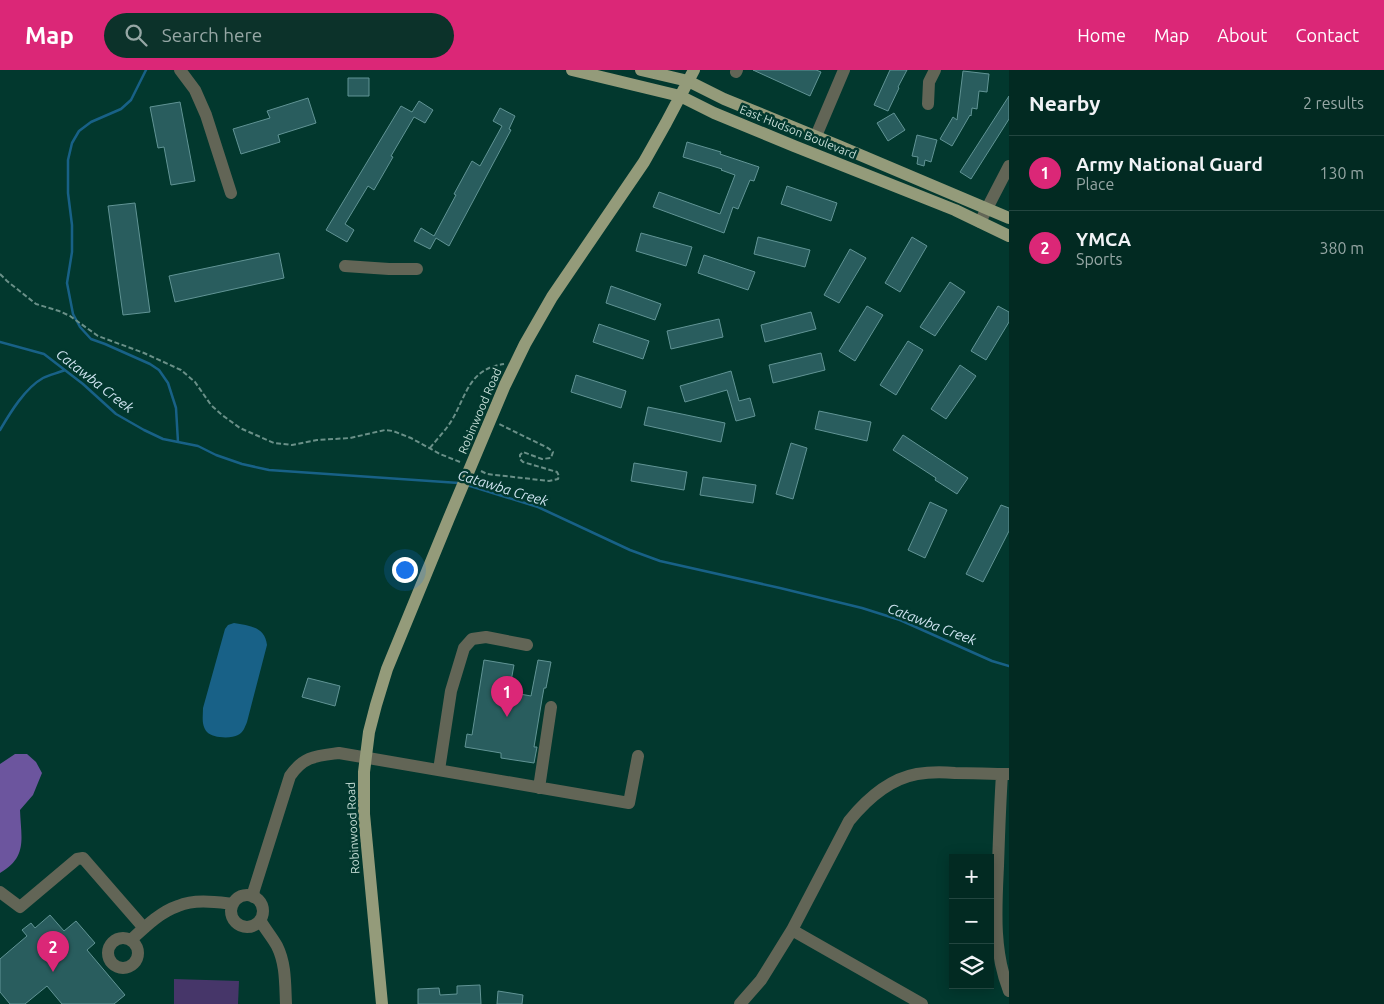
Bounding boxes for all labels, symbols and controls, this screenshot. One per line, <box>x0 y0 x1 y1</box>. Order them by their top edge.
search box <box>104 13 454 58</box>
icon: search <box>122 21 150 49</box>
text: Map <box>25 22 74 49</box>
text: Search here <box>162 24 262 46</box>
text: Home <box>1077 25 1126 45</box>
text: Map <box>1154 25 1189 45</box>
text: About <box>1217 25 1267 45</box>
text: Contact <box>1295 25 1359 45</box>
text: Nearby <box>1029 91 1100 115</box>
text: 2 results <box>1303 94 1364 112</box>
street label: East Hudson Boulevard <box>738 102 858 161</box>
text: Army National Guard <box>1076 153 1263 175</box>
text: 1 <box>1040 164 1050 182</box>
text: 130 m <box>1319 164 1364 182</box>
text: Place <box>1076 175 1114 193</box>
text: YMCA <box>1076 228 1131 250</box>
text: 2 <box>1040 239 1050 257</box>
text: 380 m <box>1319 239 1364 257</box>
text: Sports <box>1076 250 1122 268</box>
water label: Catawba Creek <box>53 346 137 417</box>
street label: Robinwood Road <box>456 366 504 456</box>
water label: Catawba Creek <box>456 467 551 510</box>
your location <box>392 557 418 583</box>
water label: Catawba Creek <box>885 600 979 649</box>
pin: 1 <box>491 676 523 717</box>
street label: Robinwood Road <box>344 782 361 874</box>
map controls <box>949 854 994 989</box>
button: + <box>949 854 994 899</box>
button: − <box>949 899 994 944</box>
pin: 2 <box>37 931 69 972</box>
button: layers <box>949 944 994 989</box>

